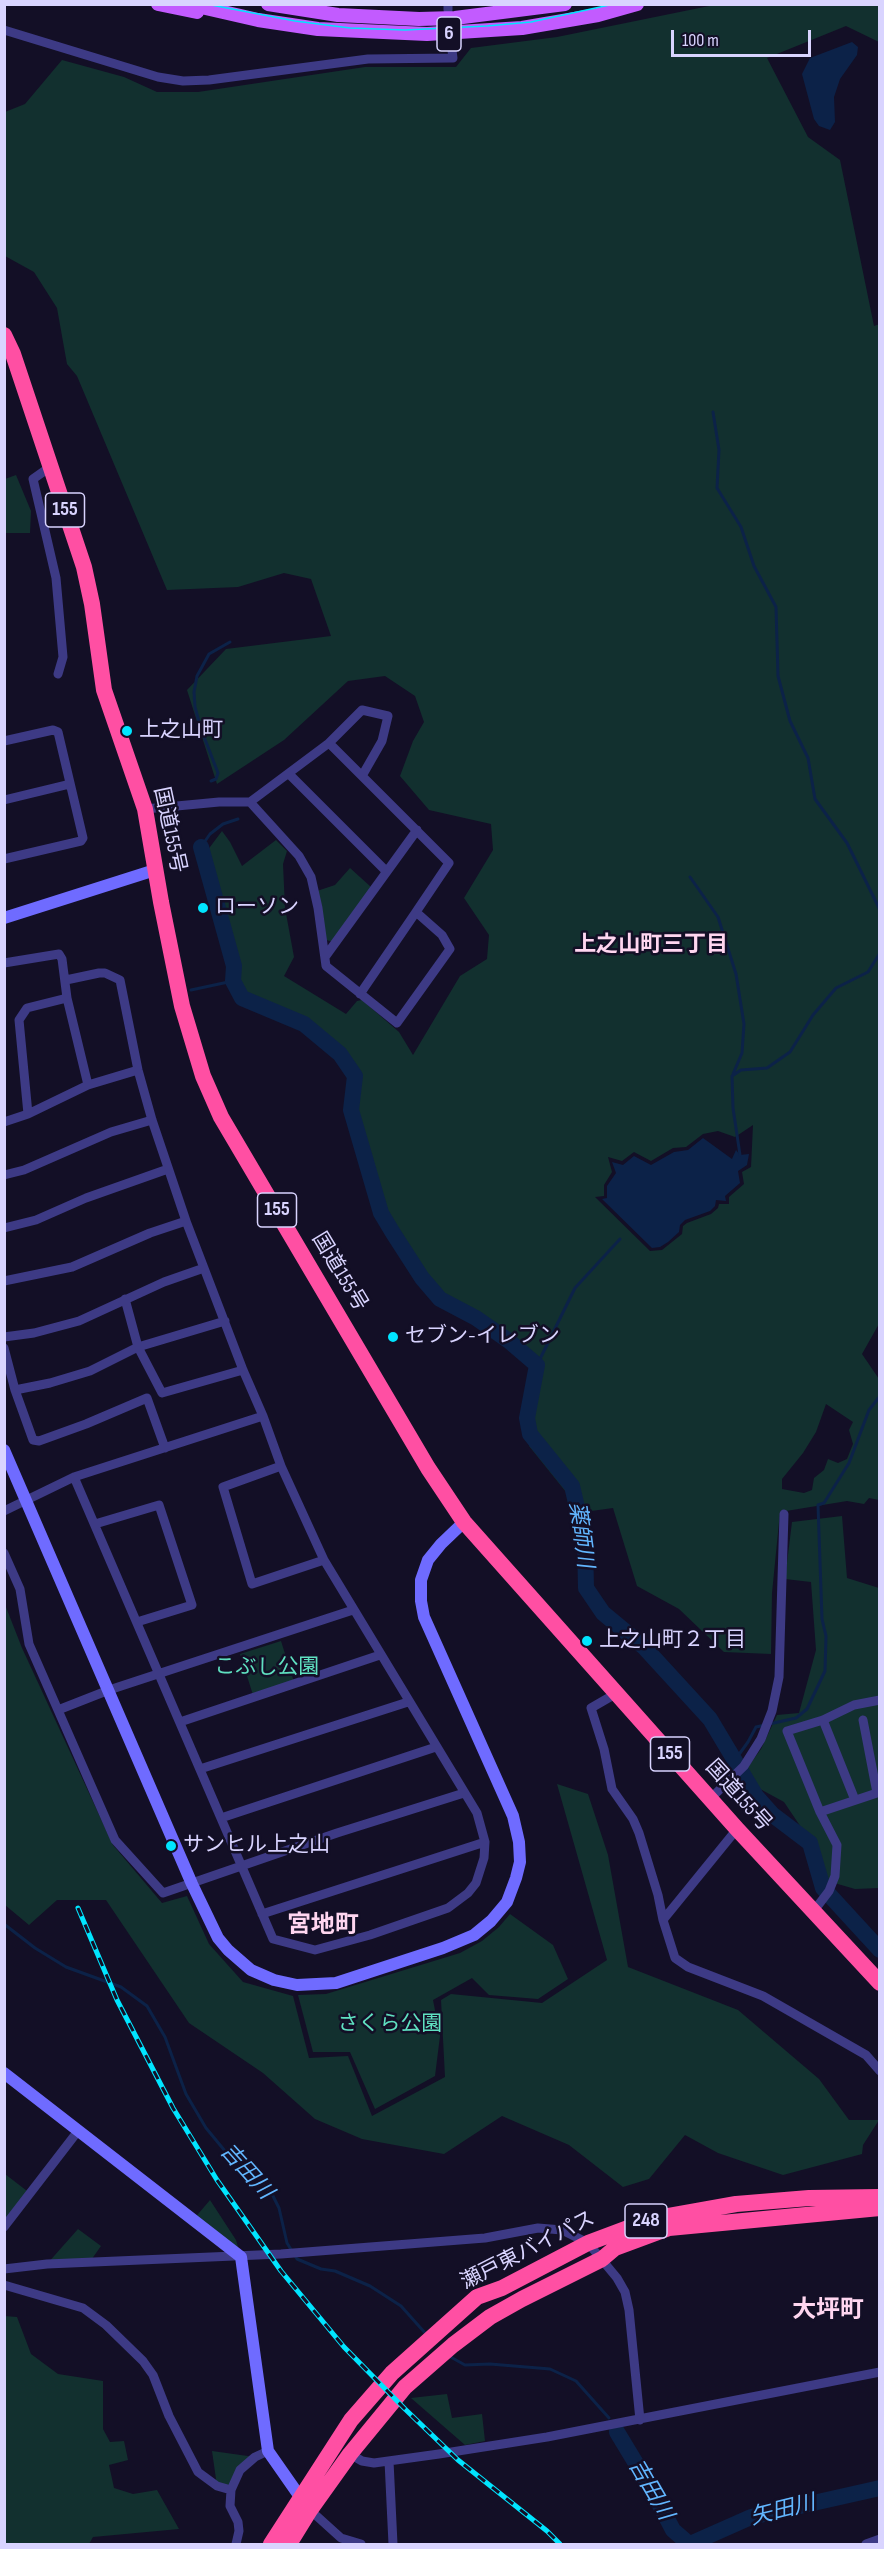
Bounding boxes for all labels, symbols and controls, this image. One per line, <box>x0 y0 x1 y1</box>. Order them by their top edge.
road number: 6 <box>437 17 461 51</box>
scale bar <box>674 18 814 56</box>
text: 100 m <box>682 30 719 51</box>
road number: 155 <box>46 493 84 527</box>
place label: 上之山町 <box>139 718 223 744</box>
marker: 上之山町 <box>120 724 134 738</box>
street label: 国道155号 <box>148 785 190 875</box>
place label: ローソン <box>215 895 299 921</box>
marker: ローソン <box>196 901 210 915</box>
district label: 上之山町三丁目 <box>574 932 728 958</box>
road number: 155 <box>258 1193 296 1227</box>
street label: 国道155号 <box>306 1228 372 1316</box>
place label: セブン-イレブン <box>405 1324 560 1350</box>
marker: セブン-イレブン <box>386 1330 400 1344</box>
water label: 薬師川 <box>562 1500 598 1570</box>
place label: 上之山町２丁目 <box>599 1628 746 1654</box>
marker: 上之山町２丁目 <box>580 1634 594 1648</box>
park label: こぶし公園 <box>215 1655 319 1681</box>
road number: 155 <box>650 1737 690 1771</box>
street label: 国道155号 <box>699 1755 777 1837</box>
place label: サンヒル上之山 <box>183 1833 330 1859</box>
marker: サンヒル上之山 <box>164 1839 178 1853</box>
district label: 宮地町 <box>287 1912 359 1940</box>
park label: さくら公園 <box>338 2012 442 2038</box>
water label: 吉田川 <box>214 2139 278 2205</box>
road number: 248 <box>625 2204 667 2238</box>
street label: 瀬戸東バイパス <box>457 2206 599 2296</box>
district label: 大坪町 <box>792 2297 864 2325</box>
water label: 吉田川 <box>622 2455 678 2525</box>
water label: 矢田川 <box>748 2490 818 2532</box>

